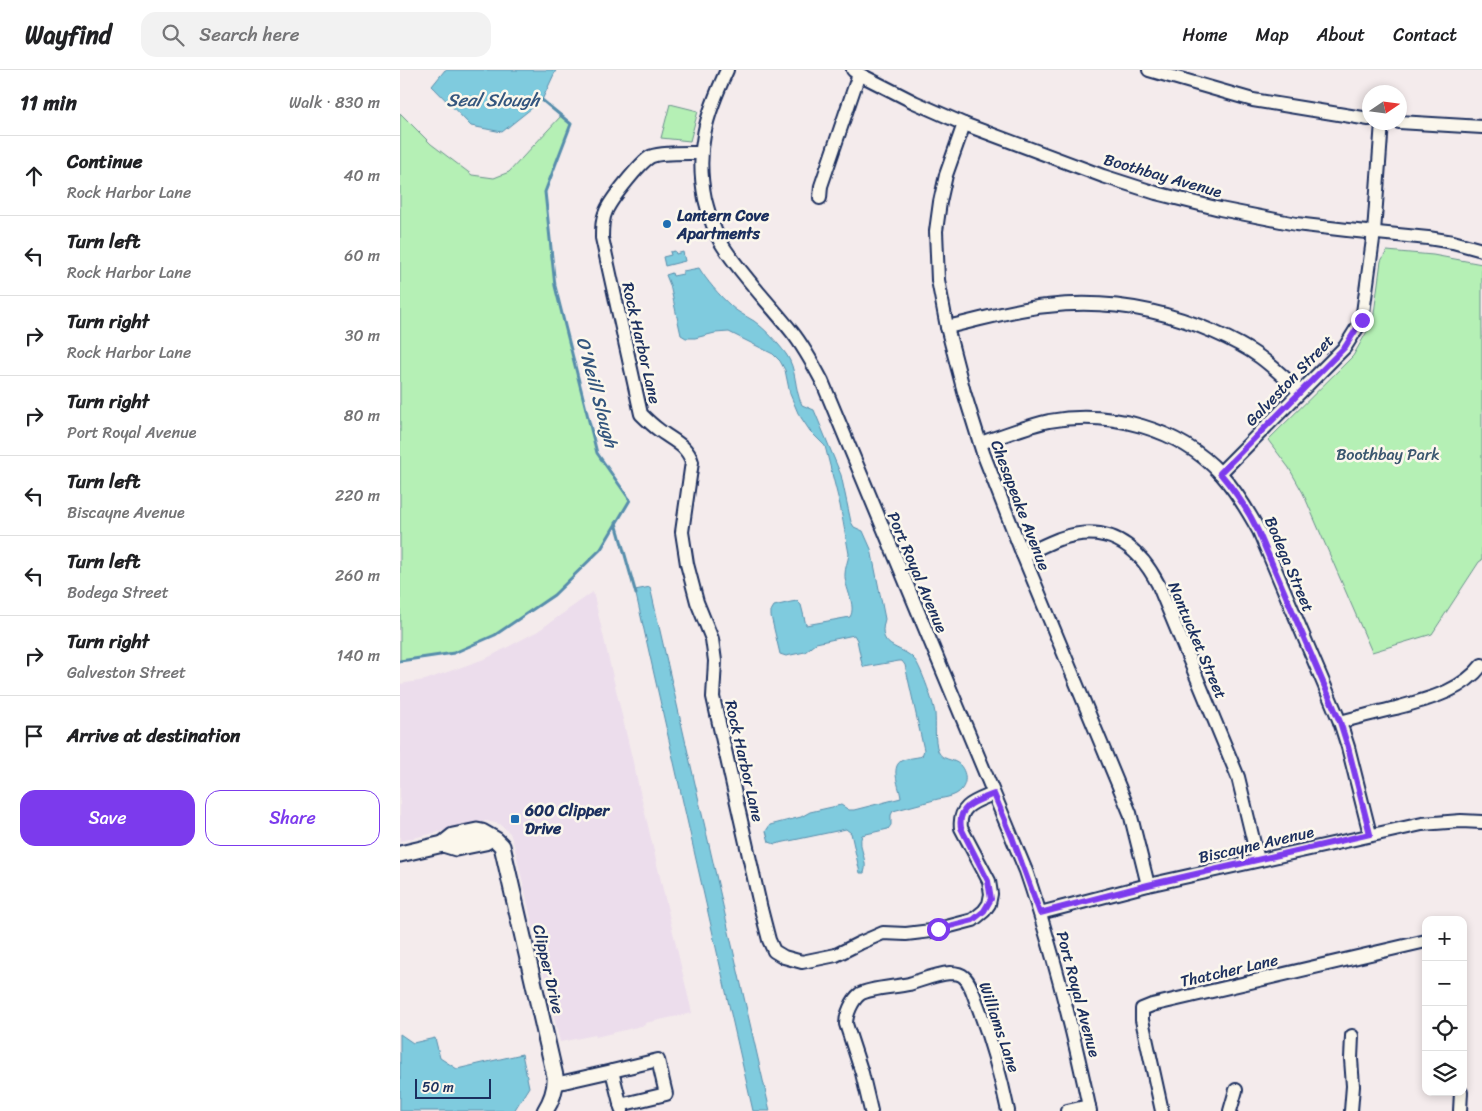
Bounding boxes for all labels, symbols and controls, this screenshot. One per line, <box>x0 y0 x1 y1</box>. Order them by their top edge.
search box <box>141 12 491 57</box>
text: Wayfind <box>25 14 111 56</box>
text: Search here <box>199 18 299 51</box>
text: Home <box>1183 19 1228 51</box>
text: Map <box>1256 19 1289 51</box>
text: About <box>1317 19 1365 51</box>
text: Contact <box>1393 19 1457 51</box>
icon: search <box>159 21 187 49</box>
text: 11 min <box>20 84 77 122</box>
water label: Seal Slough <box>447 84 541 116</box>
north arrow <box>1362 85 1407 130</box>
text: Walk · 830 m <box>289 88 380 117</box>
text: Continue <box>67 145 143 178</box>
street label: Boothbay Avenue <box>1100 145 1226 206</box>
text: 40 m <box>343 161 380 190</box>
icon: ahead <box>20 162 48 190</box>
text: Rock Harbor Lane <box>67 178 191 207</box>
place label: Lantern Cove Apartments <box>676 201 770 248</box>
marker: Lantern Cove Apartments <box>661 218 673 230</box>
text: Turn left <box>67 225 140 258</box>
text: 60 m <box>344 241 380 270</box>
icon: left <box>20 242 48 270</box>
text: Rock Harbor Lane <box>67 258 191 287</box>
street label: Rock Harbor Lane <box>613 279 670 407</box>
text: Turn right <box>67 305 149 338</box>
route end <box>1351 309 1374 332</box>
text: 30 m <box>345 321 380 350</box>
icon: right <box>20 322 48 350</box>
street label: Galveston Street <box>1238 327 1341 433</box>
water label: O'Neill Slough <box>567 333 628 453</box>
text: Rock Harbor Lane <box>67 338 191 367</box>
text: Turn right <box>67 385 149 418</box>
text: 80 m <box>344 401 380 430</box>
icon: right <box>20 402 48 430</box>
text: Port Royal Avenue <box>67 418 196 447</box>
street label: Chesapeake Avenue <box>982 435 1059 575</box>
park label: Boothbay Park <box>1336 440 1440 469</box>
text: Turn left <box>67 465 140 498</box>
text: 220 m <box>335 481 380 510</box>
icon: left <box>20 482 48 510</box>
text: Biscayne Avenue <box>67 498 185 527</box>
street label: Port Royal Avenue <box>879 507 956 638</box>
street label: Bodega Street <box>1256 512 1323 617</box>
text: Turn left <box>67 545 140 578</box>
text: 260 m <box>335 561 380 590</box>
icon: left <box>20 562 48 590</box>
street label: Nantucket Street <box>1160 577 1235 703</box>
text: Bodega Street <box>67 578 169 607</box>
text: Turn right <box>67 625 149 658</box>
text: 140 m <box>337 641 380 670</box>
icon: right <box>20 642 48 670</box>
text: Galveston Street <box>67 658 186 687</box>
street label: Rock Harbor Lane <box>716 697 773 825</box>
text: Arrive at destination <box>67 719 240 752</box>
icon: arrive <box>20 722 48 750</box>
button: Save <box>20 790 195 846</box>
button: Share <box>205 790 380 846</box>
place label: 600 Clipper Drive <box>524 796 611 843</box>
marker: 600 Clipper Drive <box>509 813 521 825</box>
street label: Biscayne Avenue <box>1195 817 1317 872</box>
map controls <box>1422 916 1467 1096</box>
button: + <box>1422 916 1467 961</box>
route start <box>927 918 950 941</box>
street label: Clipper Drive <box>524 922 573 1017</box>
street label: Port Royal Avenue <box>1048 928 1109 1061</box>
street label: Thatcher Lane <box>1177 945 1281 996</box>
button: − <box>1422 961 1467 1006</box>
street label: Williams Lane <box>970 978 1029 1077</box>
button: locate <box>1422 1006 1467 1051</box>
button: layers <box>1422 1051 1467 1096</box>
text: 50 m <box>422 1075 454 1100</box>
scale bar <box>415 1076 491 1099</box>

